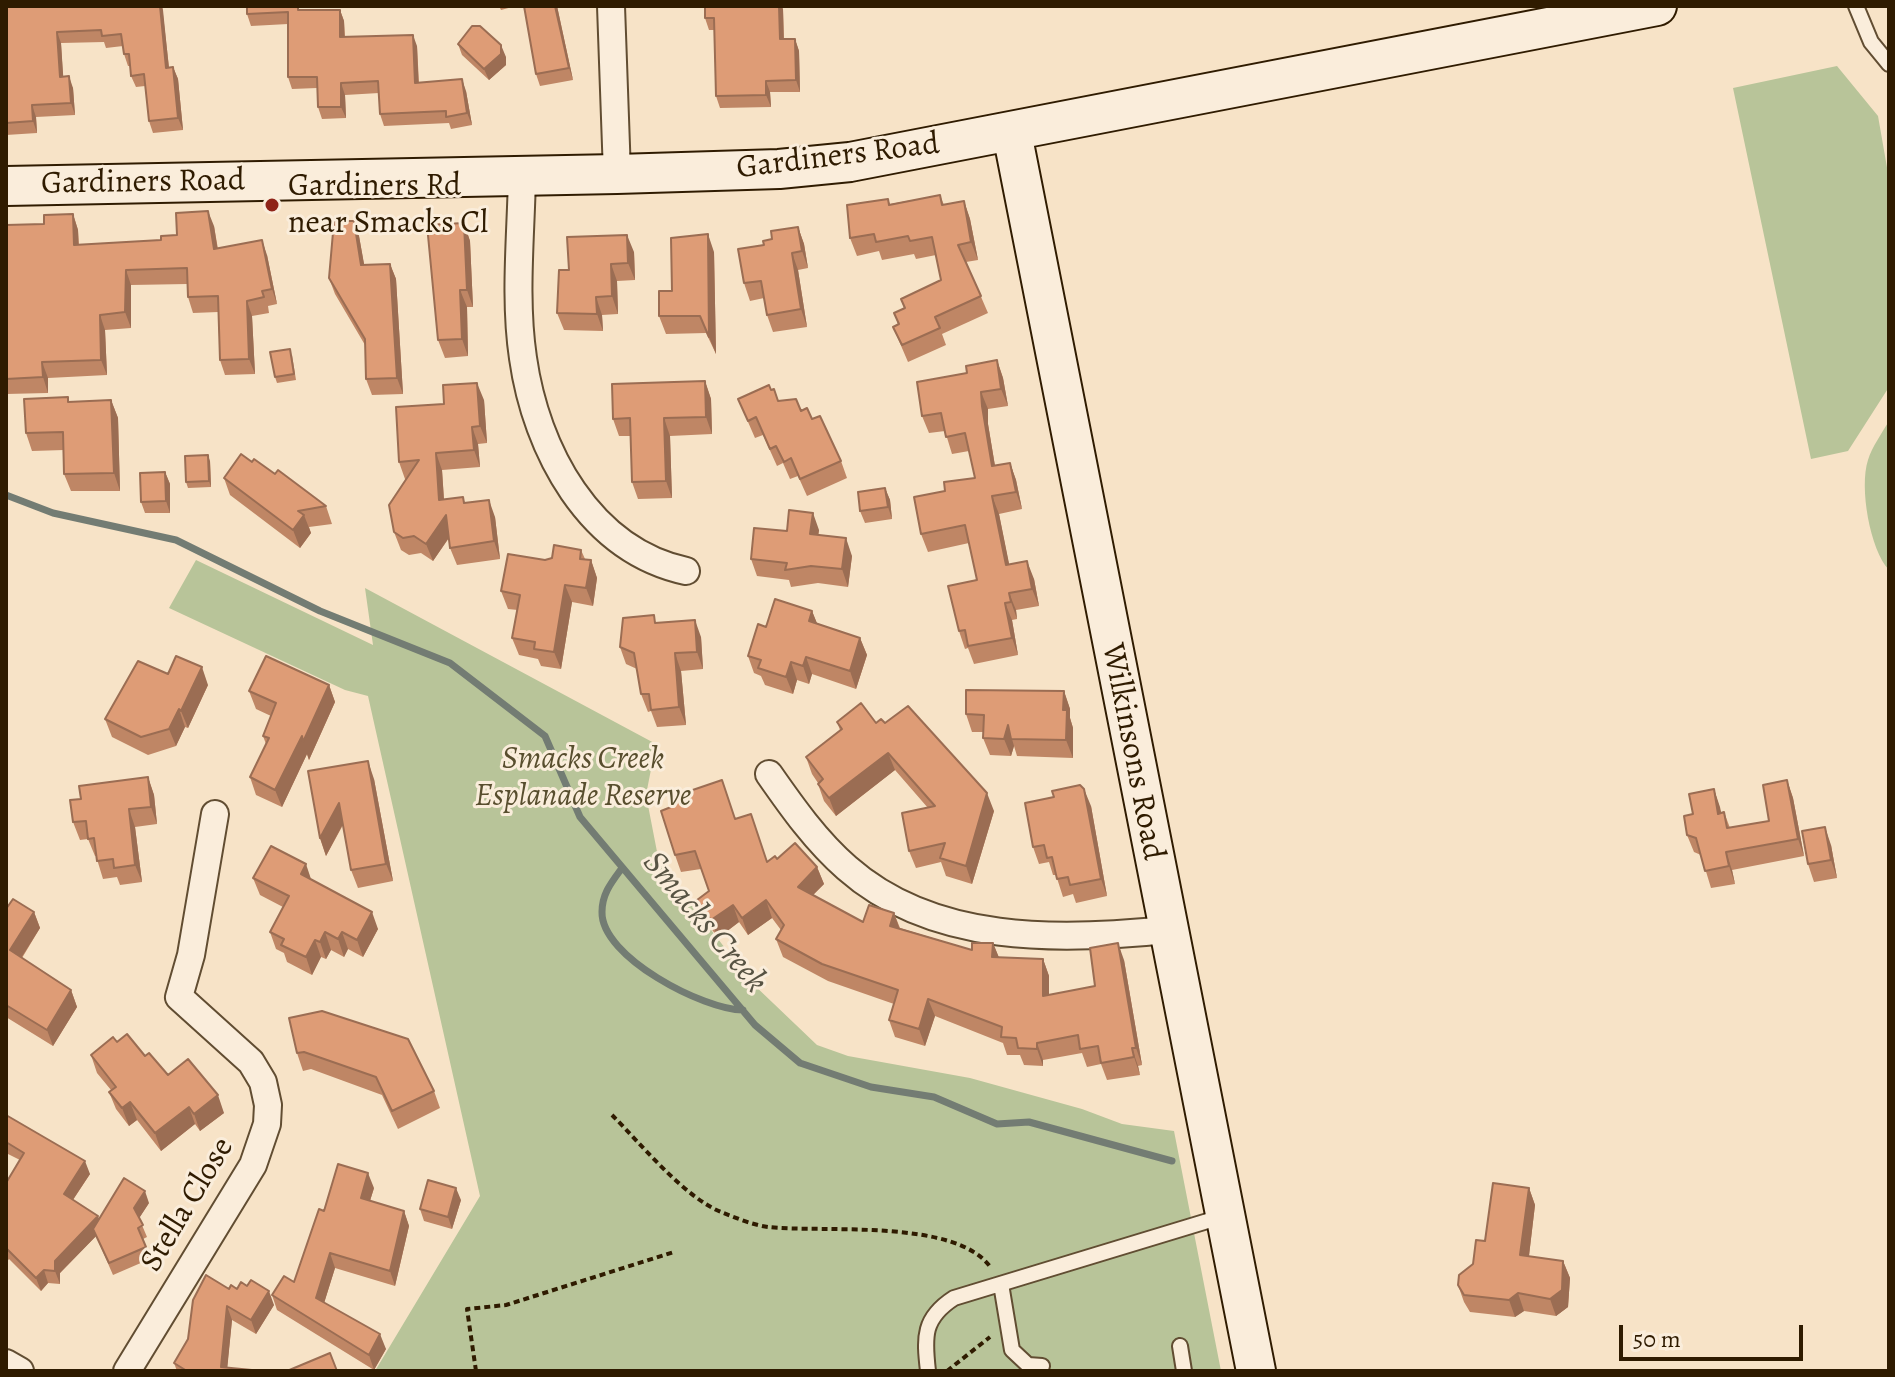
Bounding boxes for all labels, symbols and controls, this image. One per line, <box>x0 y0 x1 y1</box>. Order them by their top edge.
street label: Gardiners Road <box>734 126 942 188</box>
street label: Gardiners Road <box>41 162 245 204</box>
place label: Gardiners Rd near Smacks Cl <box>288 168 488 243</box>
marker: Gardiners Rd near Smacks Cl <box>263 196 281 214</box>
street label: Wilkinsons Road <box>1092 640 1172 864</box>
park label: Smacks Creek Esplanade Reserve <box>475 741 691 816</box>
water label: Smacks Creek <box>633 844 775 1002</box>
street label: Stella Close <box>133 1131 243 1279</box>
scale bar <box>1623 1309 1807 1359</box>
text: 50 m <box>1633 1323 1681 1355</box>

